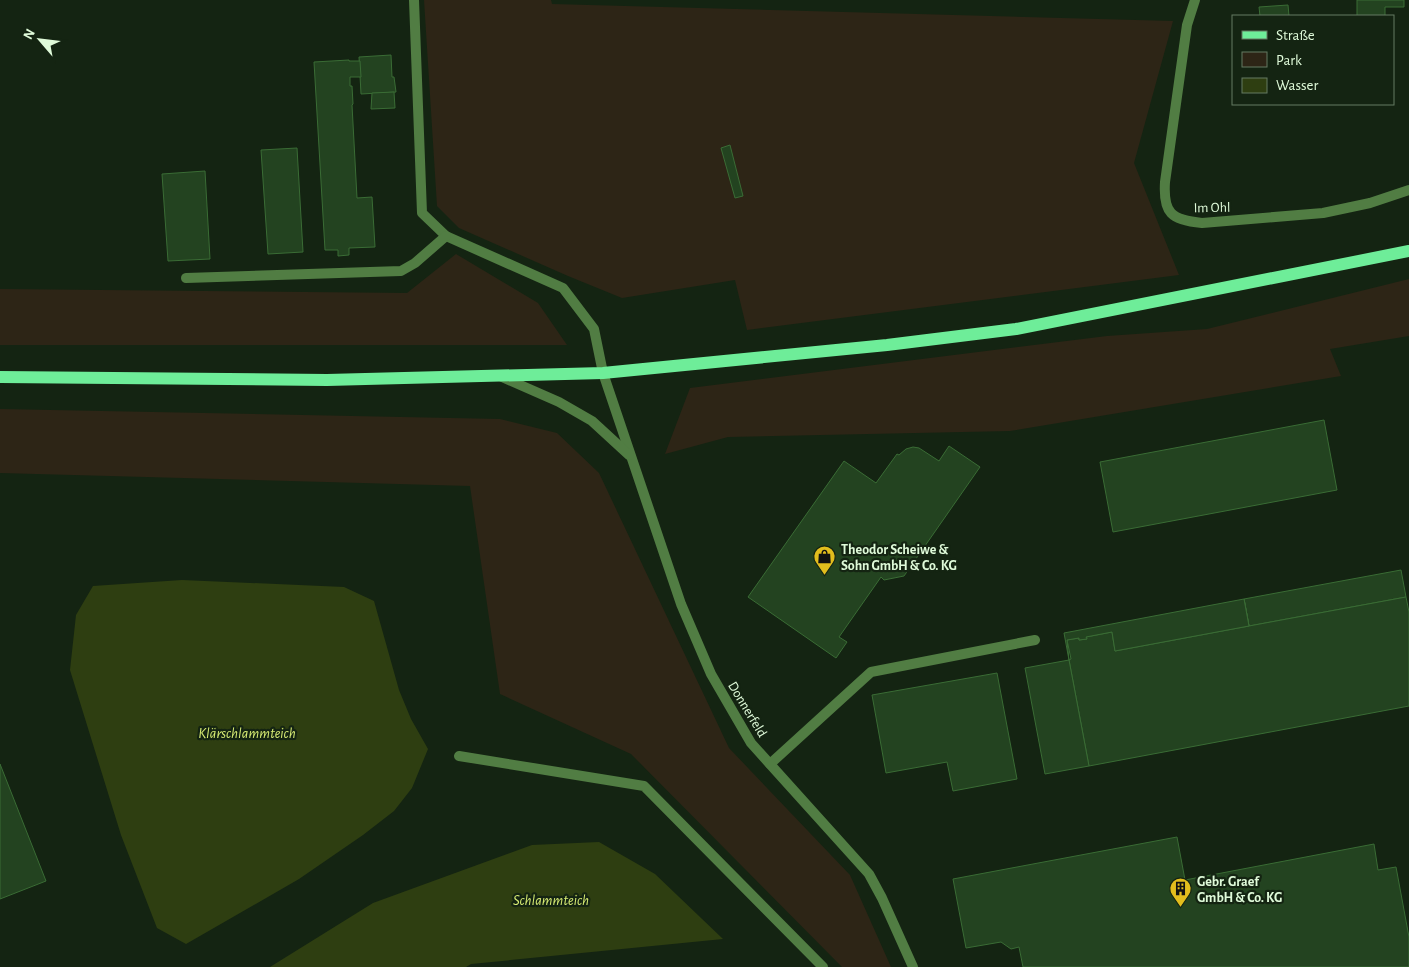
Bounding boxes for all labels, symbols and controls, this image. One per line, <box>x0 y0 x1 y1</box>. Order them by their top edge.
north arrow <box>15 15 65 65</box>
legend <box>1232 15 1394 105</box>
text: N <box>21 27 38 42</box>
text: Straße <box>1276 28 1315 43</box>
text: Park <box>1276 53 1302 68</box>
text: Wasser <box>1276 78 1319 93</box>
street label: Im Ohl <box>1194 201 1231 215</box>
place label: Theodor Scheiwe & Sohn GmbH & Co. KG <box>841 543 957 573</box>
shop icon: Theodor Scheiwe & Sohn GmbH & Co. KG <box>813 545 837 576</box>
street label: Donnerfeld <box>725 679 769 740</box>
water label: Klärschlammteich <box>198 726 296 741</box>
place label: Gebr. Graef GmbH & Co. KG <box>1197 875 1282 905</box>
building icon: Gebr. Graef GmbH & Co. KG <box>1169 877 1193 908</box>
water label: Schlammteich <box>513 893 589 908</box>

